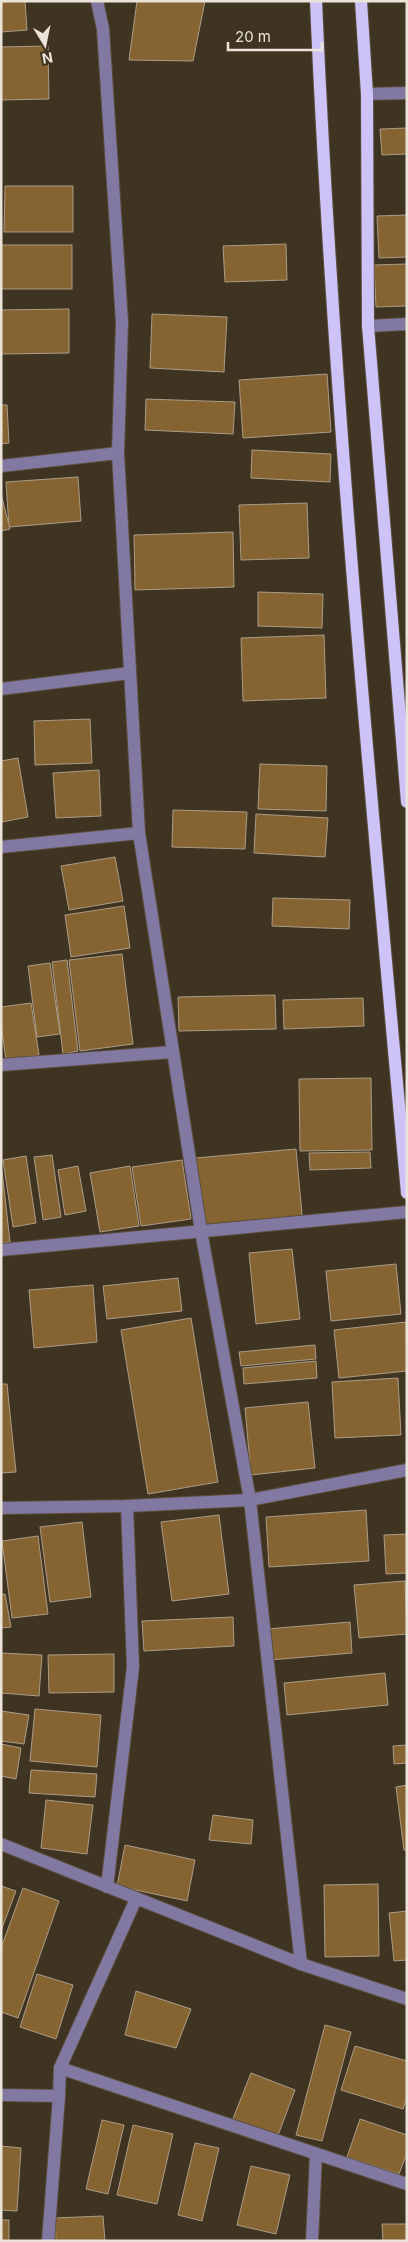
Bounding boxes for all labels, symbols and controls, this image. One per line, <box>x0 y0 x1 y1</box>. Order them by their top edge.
north arrow <box>20 20 70 70</box>
scale bar <box>228 20 322 52</box>
text: 20 m <box>235 27 271 46</box>
text: N <box>41 49 54 68</box>

